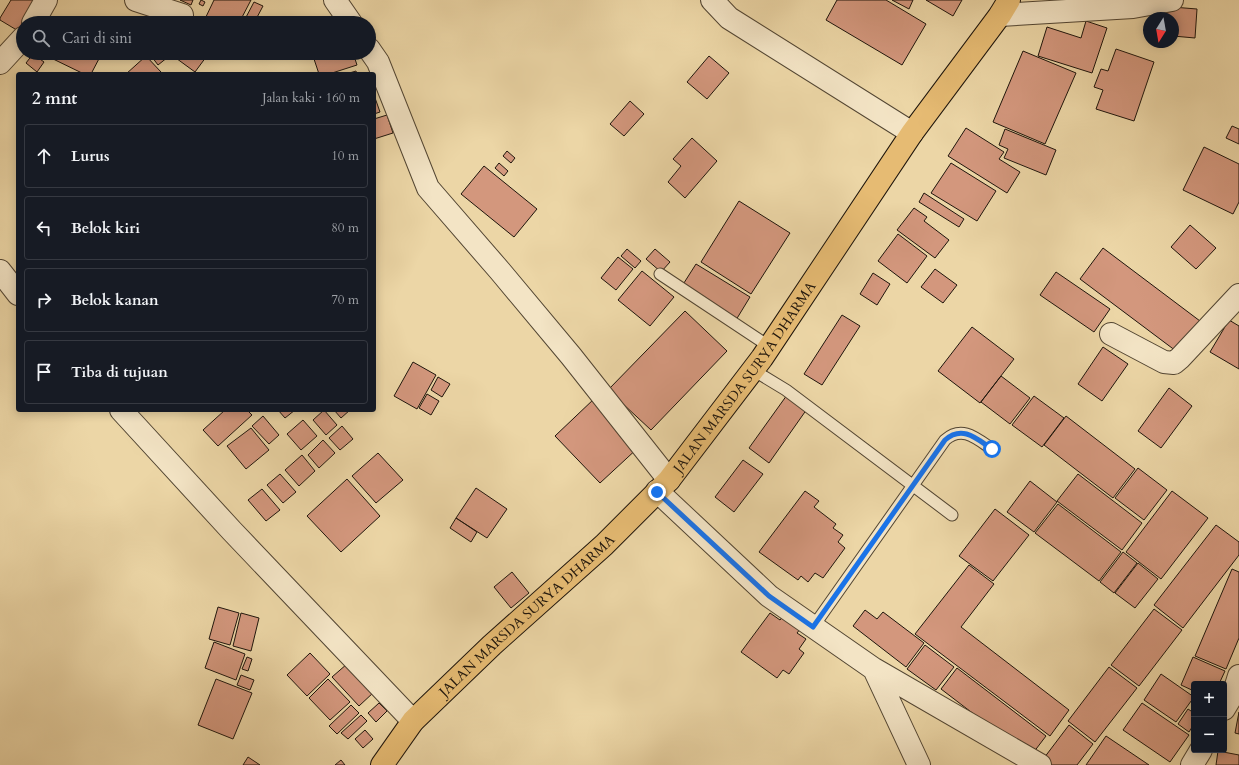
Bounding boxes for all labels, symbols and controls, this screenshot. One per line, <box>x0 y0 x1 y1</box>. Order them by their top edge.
north arrow <box>1143 12 1179 48</box>
search box <box>16 16 376 60</box>
icon: search <box>30 27 52 49</box>
text: Cari di sini <box>62 28 132 48</box>
text: 2 mnt <box>32 87 77 110</box>
text: Jalan kaki · 160 m <box>262 89 360 107</box>
icon: ahead <box>33 145 55 167</box>
text: Lurus <box>71 146 110 166</box>
text: 10 m <box>331 147 359 165</box>
icon: left <box>33 217 55 239</box>
text: Belok kiri <box>71 218 140 238</box>
text: 80 m <box>331 219 359 237</box>
street label: JALAN MARSDA SURYA DHARMA <box>667 278 820 478</box>
icon: right <box>33 289 55 311</box>
text: Belok kanan <box>71 290 159 310</box>
text: 70 m <box>331 291 359 309</box>
icon: arrive <box>33 361 55 383</box>
text: Tiba di tujuan <box>71 362 168 382</box>
route start <box>983 440 1001 458</box>
route end <box>648 483 666 501</box>
street label: JALAN MARSDA SURYA DHARMA <box>433 530 619 702</box>
map controls <box>1191 681 1227 753</box>
button: + <box>1191 681 1227 717</box>
button: − <box>1191 717 1227 753</box>

